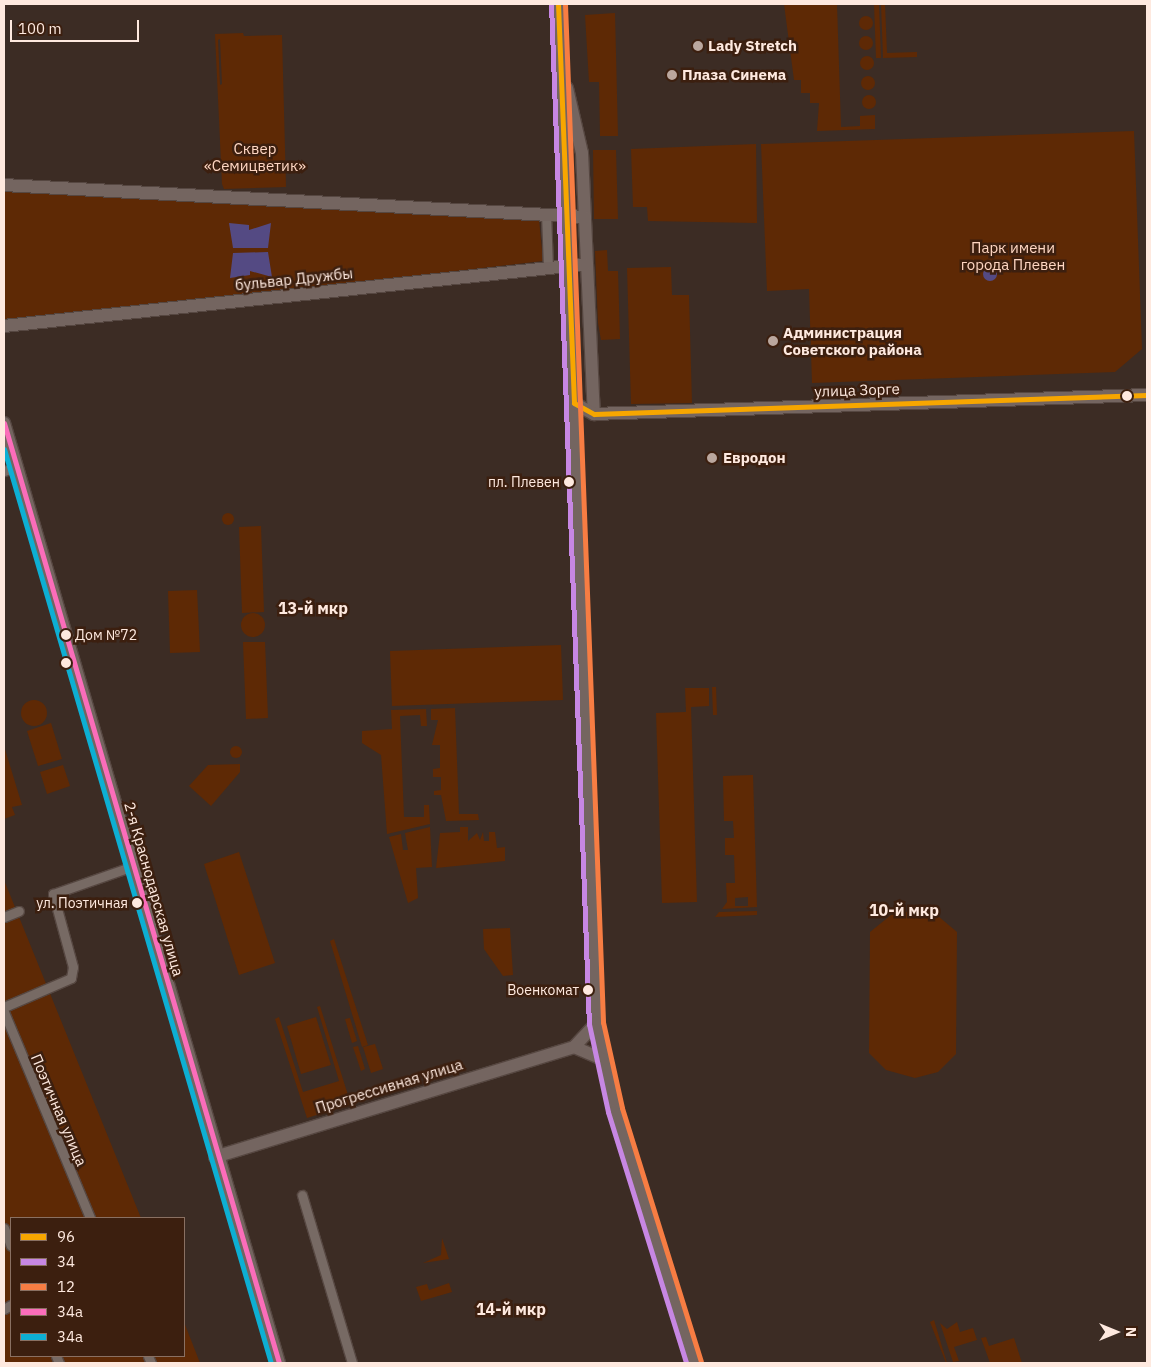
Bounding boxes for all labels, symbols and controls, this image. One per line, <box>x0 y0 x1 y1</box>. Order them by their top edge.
scale bar <box>12 10 141 42</box>
text: 100 m <box>18 19 62 38</box>
place label: Lady Stretch <box>708 37 797 55</box>
marker: Lady Stretch <box>692 40 704 52</box>
place label: Плаза Синема <box>682 66 786 84</box>
marker: Плаза Синема <box>666 69 678 81</box>
park label: Сквер «Семицветик» <box>204 139 306 174</box>
park label: Парк имени города Плевен <box>961 238 1065 273</box>
street label: бульвар Дружбы <box>234 264 354 294</box>
place label: Администрация Советского района <box>783 323 922 358</box>
marker: Администрация Советского района <box>767 335 779 347</box>
street label: улица Зорге <box>814 380 900 400</box>
unlabelled marker <box>1122 391 1132 401</box>
place label: Евродон <box>723 449 786 467</box>
marker: Евродон <box>705 451 719 465</box>
place label: пл. Плевен <box>488 474 560 490</box>
marker: пл. Плевен <box>564 477 574 487</box>
district label: 13-й мкр <box>278 598 348 618</box>
place label: Дом №72 <box>75 627 137 643</box>
marker: Дом №72 <box>61 630 71 640</box>
unlabelled marker <box>61 658 71 668</box>
street label: 2-я Краснодарская улица <box>120 800 188 978</box>
place label: ул. Поэтичная <box>36 895 128 911</box>
marker: ул. Поэтичная <box>132 898 142 908</box>
district label: 10-й мкр <box>869 900 939 920</box>
place label: Военкомат <box>507 982 579 998</box>
marker: Военкомат <box>583 985 593 995</box>
street label: Поэтичная улица <box>27 1051 91 1169</box>
street label: Прогрессивная улица <box>313 1055 465 1117</box>
legend <box>10 1217 185 1357</box>
text: 96 <box>57 1227 75 1246</box>
text: 34 <box>57 1252 75 1271</box>
text: 12 <box>57 1277 75 1296</box>
district label: 14-й мкр <box>476 1299 546 1319</box>
text: 34а <box>57 1302 83 1321</box>
north arrow <box>1091 1307 1141 1357</box>
text: 34a <box>57 1327 83 1346</box>
text: N <box>1122 1327 1140 1337</box>

